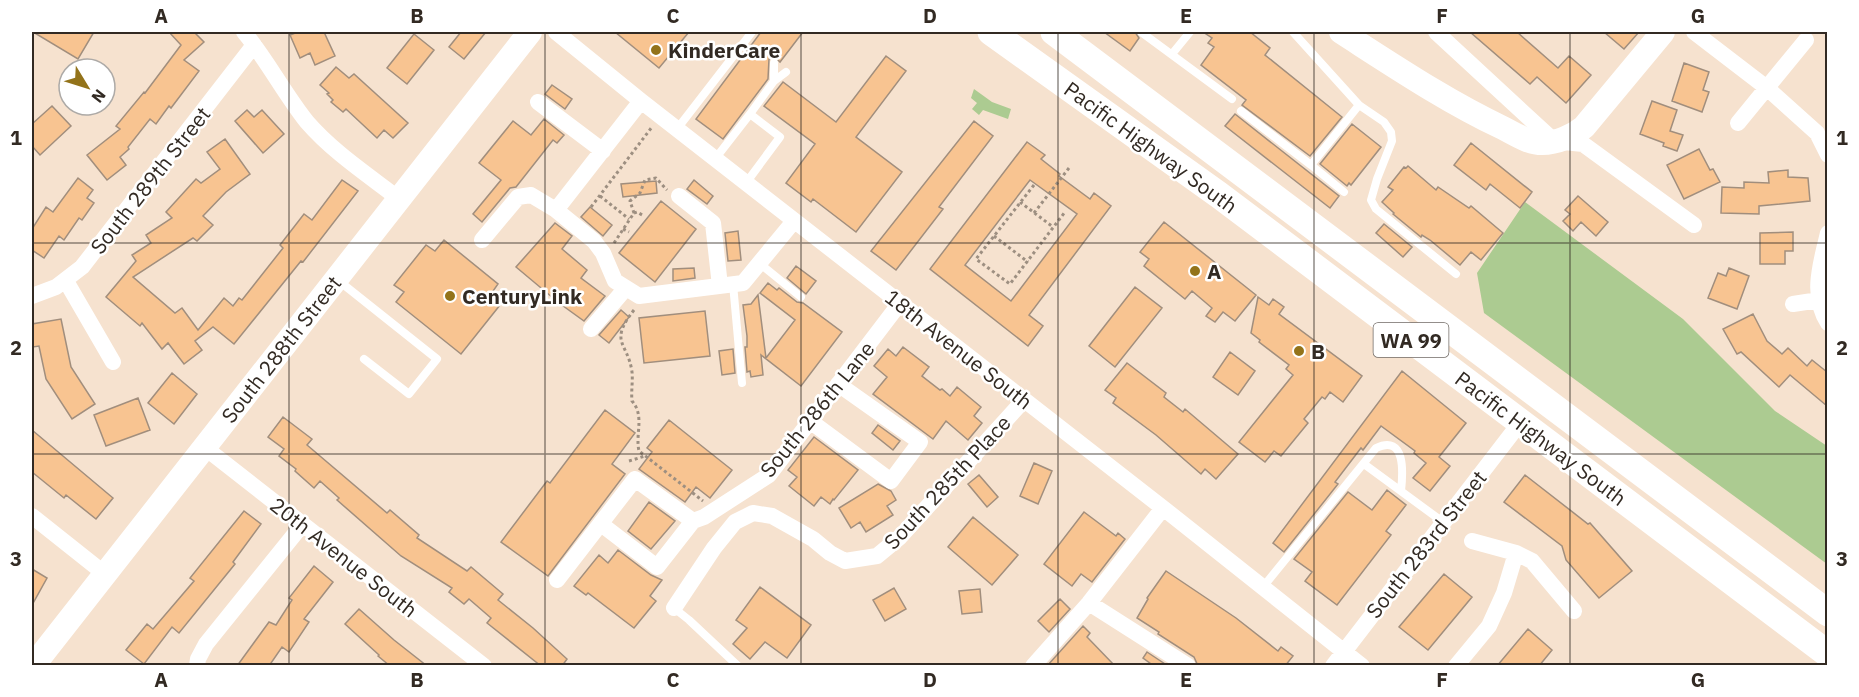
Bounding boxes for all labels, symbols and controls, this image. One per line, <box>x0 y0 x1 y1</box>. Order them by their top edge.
text: A <box>154 2 168 29</box>
text: B <box>410 2 424 29</box>
text: C <box>666 2 680 29</box>
text: D <box>923 2 937 29</box>
text: E <box>1180 2 1192 29</box>
text: F <box>1436 2 1448 29</box>
text: G <box>1691 2 1705 29</box>
place label: KinderCare <box>668 36 780 64</box>
marker: KinderCare <box>649 43 663 57</box>
north arrow <box>57 57 117 117</box>
street label: Pacific Highway South <box>1059 75 1243 219</box>
text: N <box>87 86 110 107</box>
street label: South 289th Street <box>84 101 216 259</box>
text: 1 <box>10 124 22 151</box>
text: 1 <box>1836 124 1848 151</box>
place label: A <box>1207 257 1221 285</box>
marker: A <box>1188 264 1202 278</box>
street label: South 288th Street <box>215 270 347 428</box>
place label: CenturyLink <box>462 282 583 310</box>
street label: 18th Avenue South <box>880 283 1038 415</box>
marker: CenturyLink <box>443 289 457 303</box>
road number: WA 99 <box>1374 323 1448 357</box>
text: 2 <box>10 334 22 361</box>
text: 2 <box>1836 334 1848 361</box>
street label: South 286th Lane <box>753 335 881 483</box>
place label: B <box>1311 337 1325 365</box>
marker: B <box>1292 344 1306 358</box>
street label: Pacific Highway South <box>1450 364 1632 512</box>
street label: South 285th Place <box>877 409 1017 555</box>
street label: South 283rd Street <box>1359 464 1493 624</box>
street label: 20th Avenue South <box>265 491 423 623</box>
text: 3 <box>10 545 22 572</box>
text: 3 <box>1836 545 1848 572</box>
text: A <box>154 666 168 693</box>
text: B <box>410 666 424 693</box>
text: C <box>666 666 680 693</box>
text: D <box>923 666 937 693</box>
text: E <box>1180 666 1192 693</box>
text: F <box>1436 666 1448 693</box>
text: G <box>1691 666 1705 693</box>

